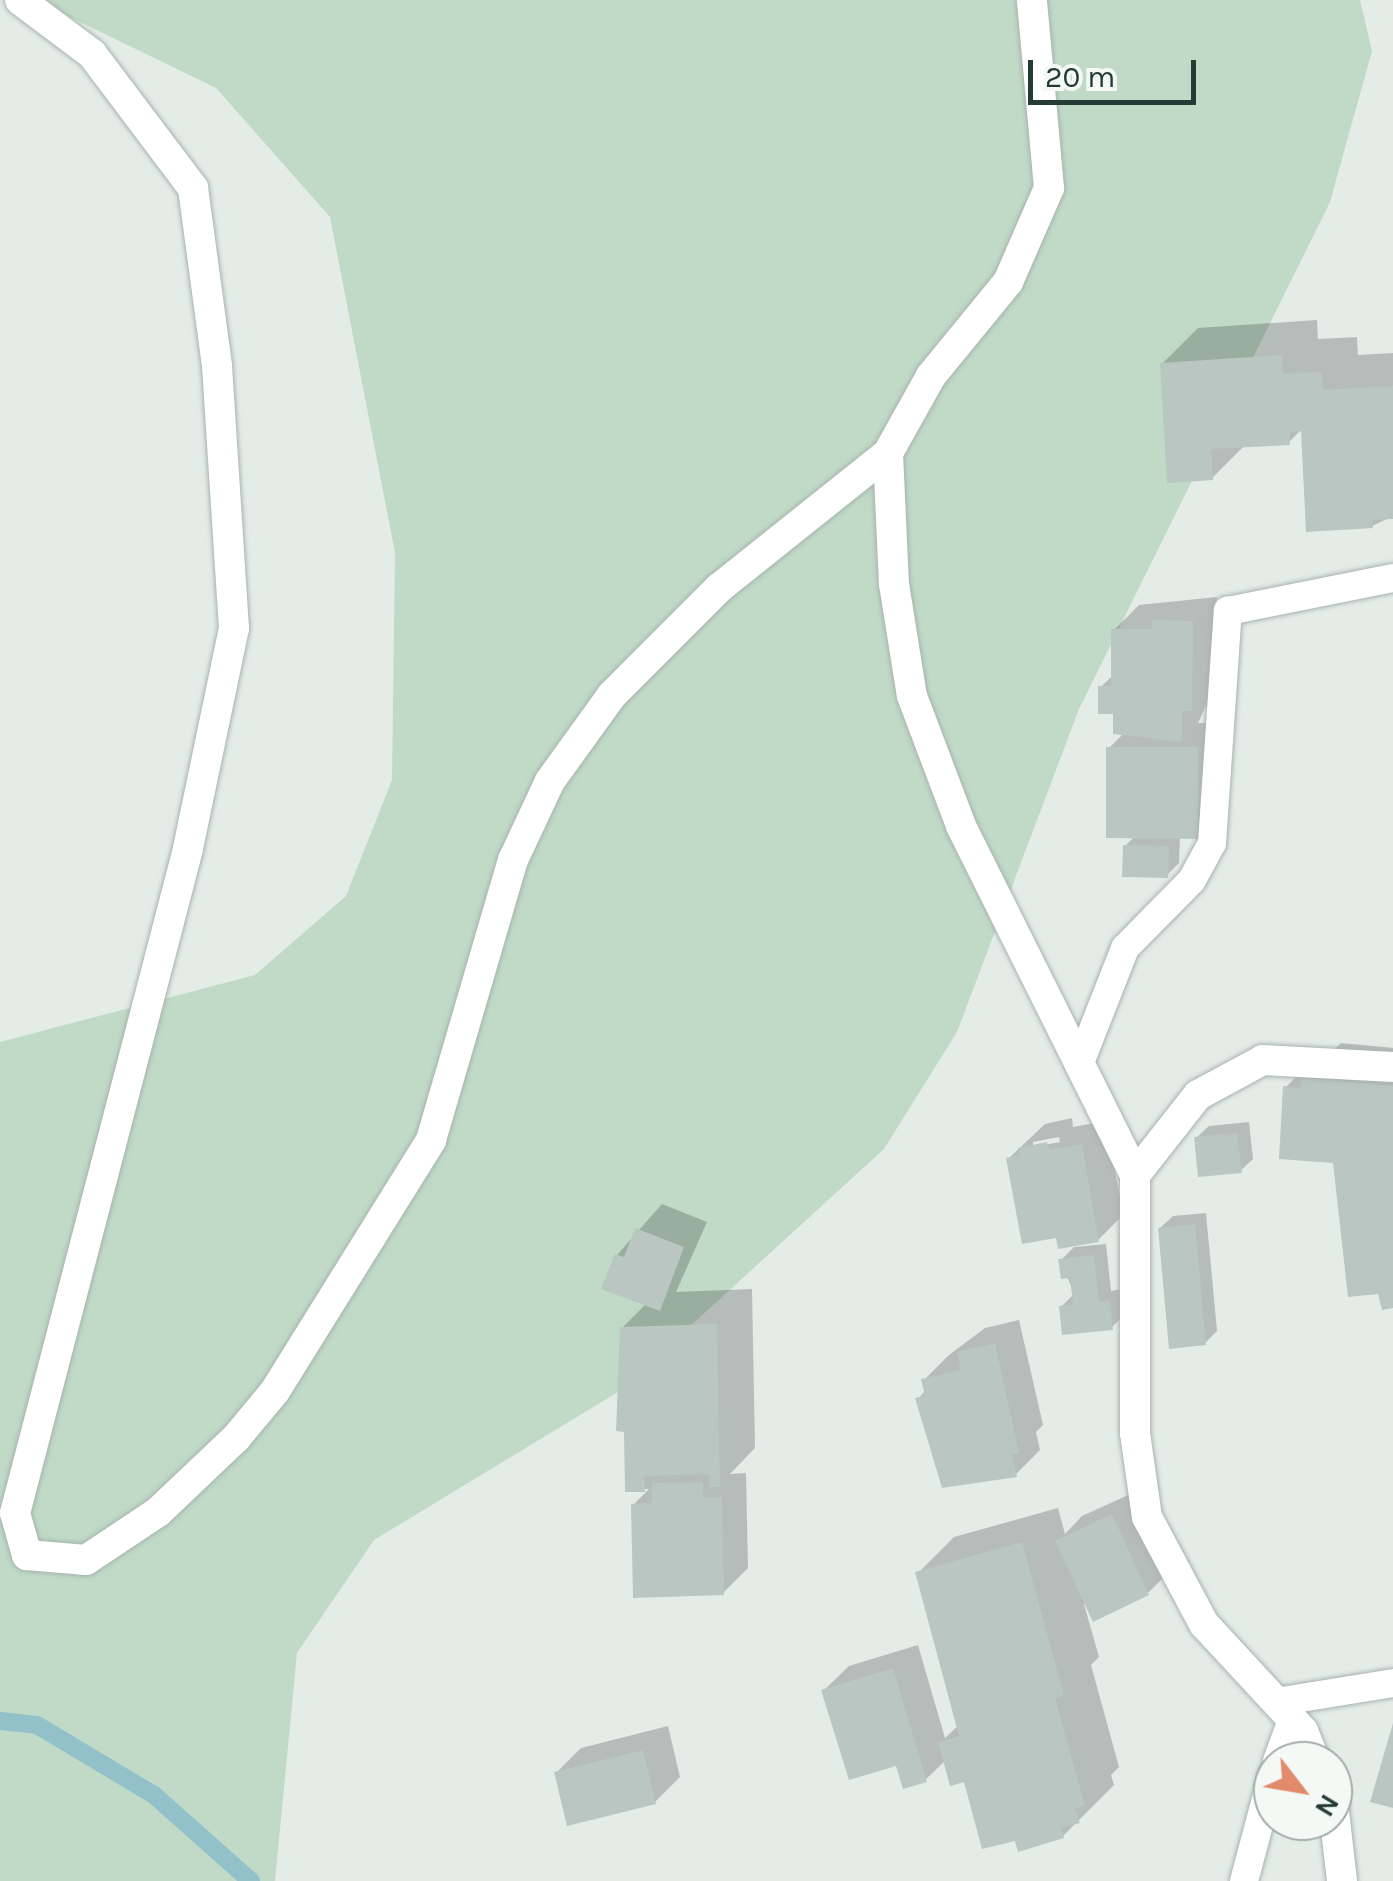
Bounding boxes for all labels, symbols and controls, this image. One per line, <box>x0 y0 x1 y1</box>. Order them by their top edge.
scale bar <box>1033 40 1200 102</box>
text: 20 m <box>1045 59 1115 95</box>
north arrow <box>1253 1741 1353 1841</box>
text: N <box>1308 1789 1347 1823</box>

